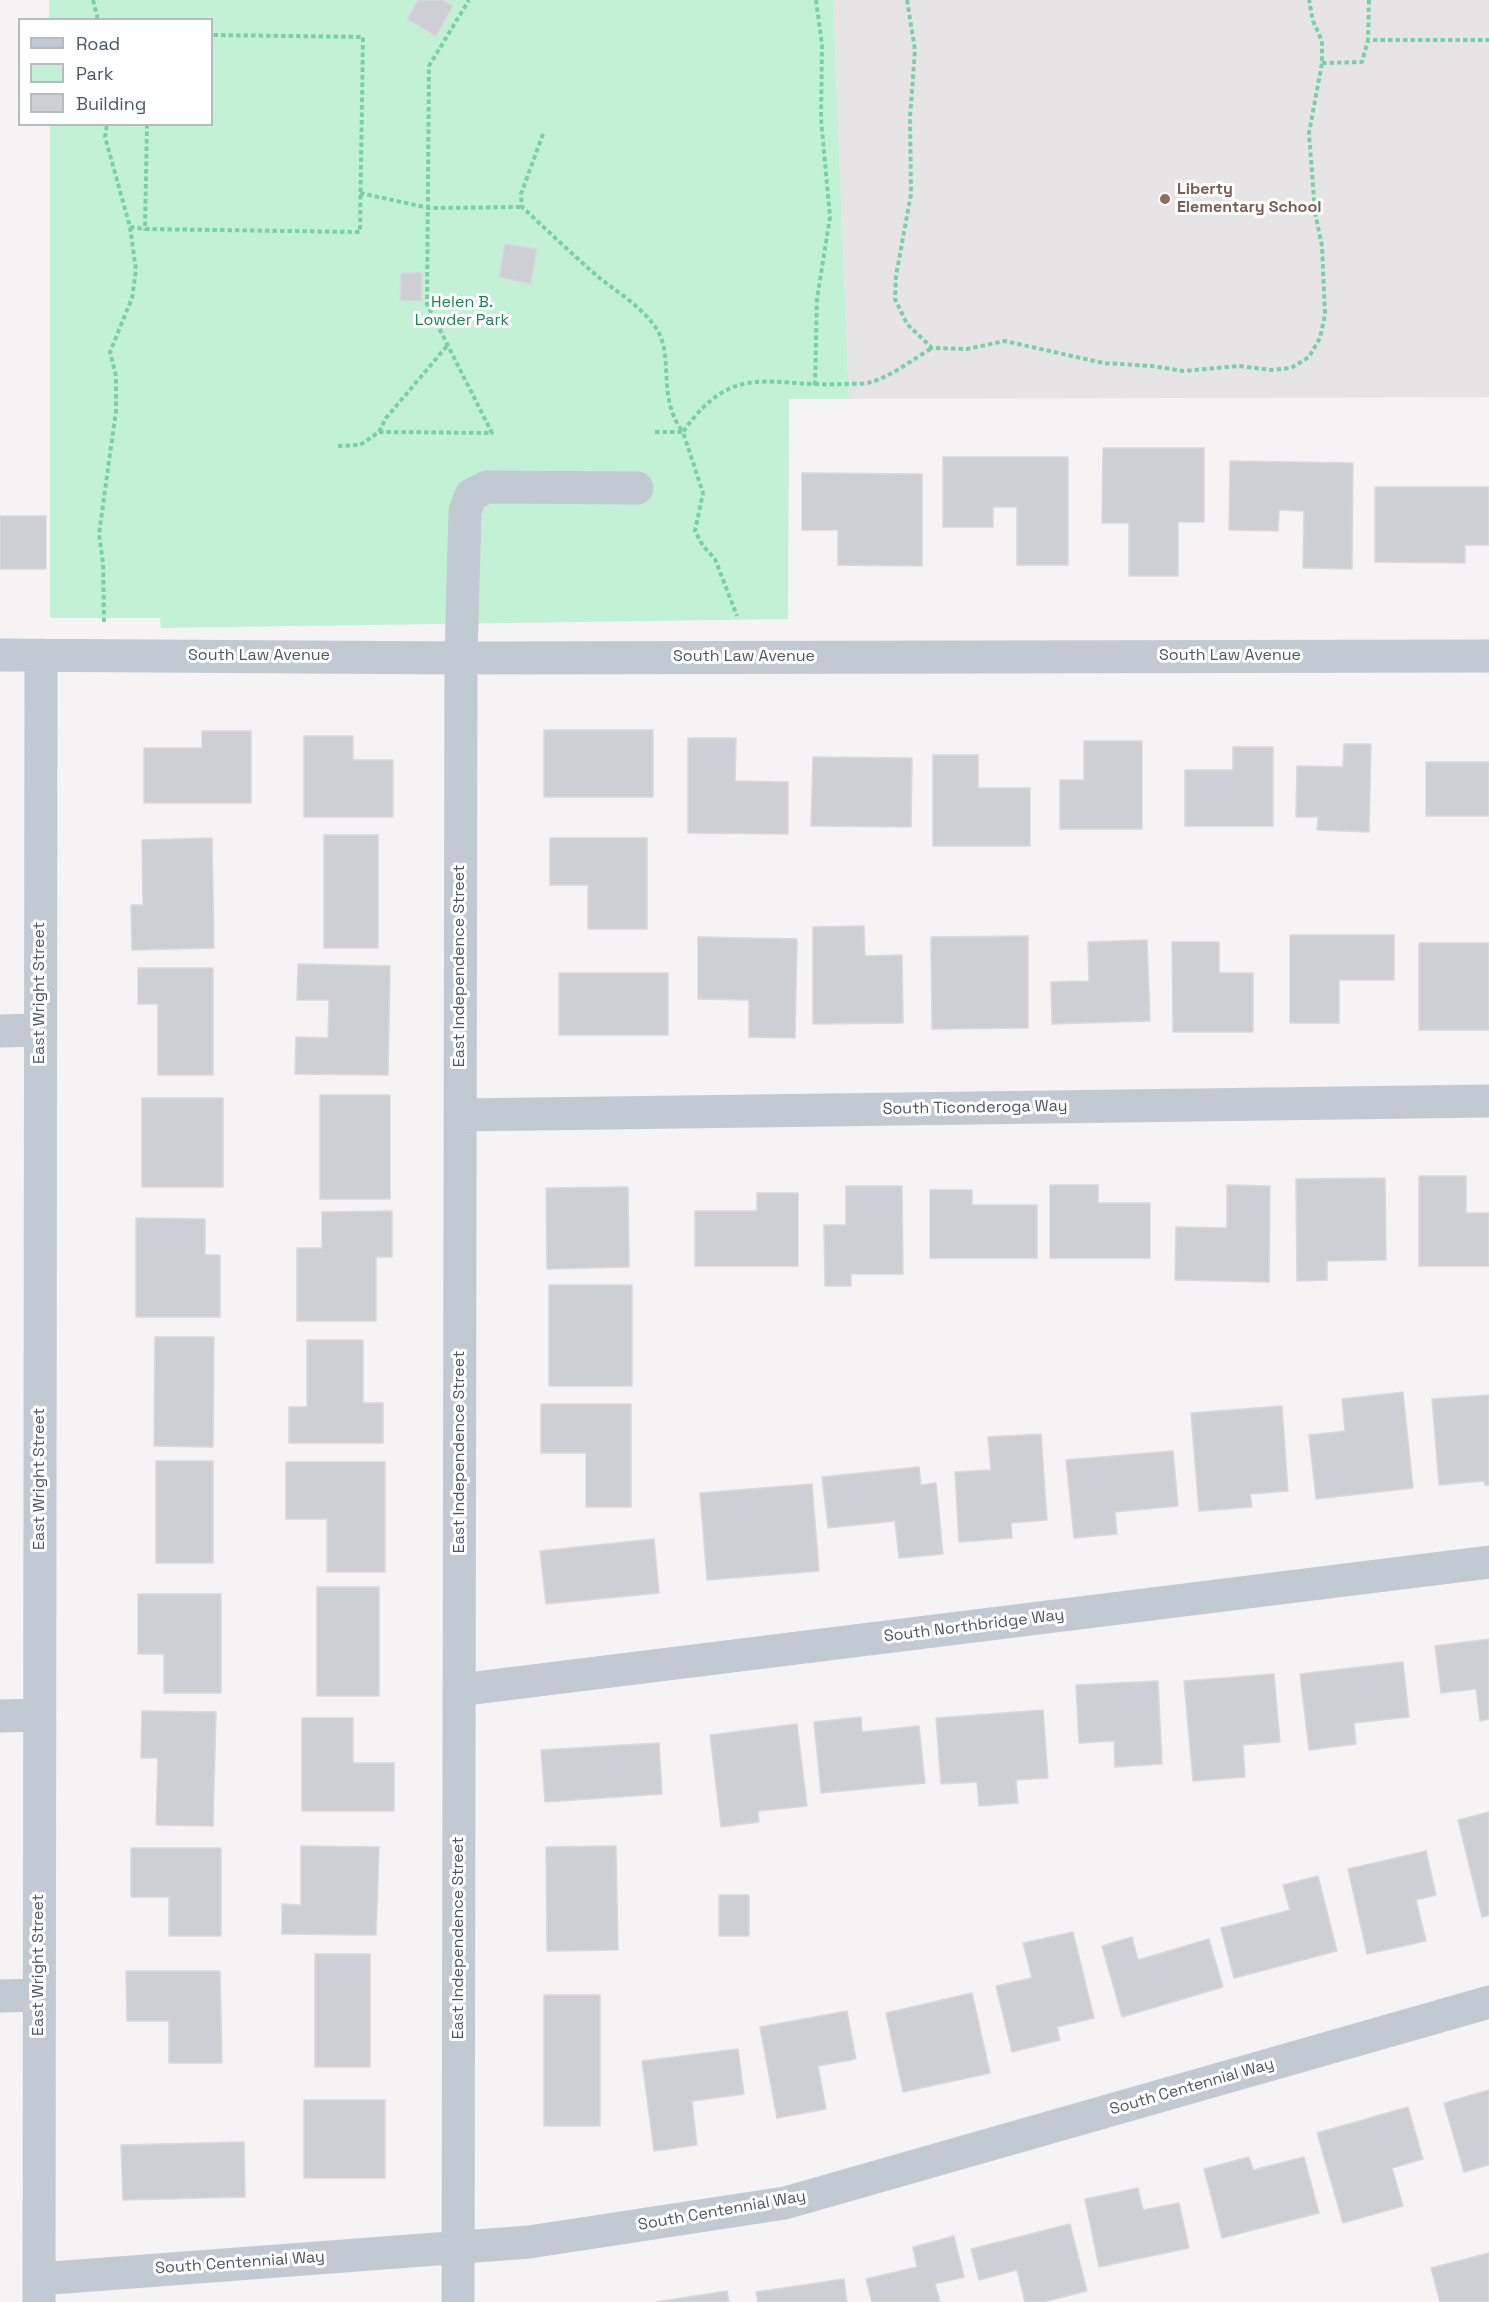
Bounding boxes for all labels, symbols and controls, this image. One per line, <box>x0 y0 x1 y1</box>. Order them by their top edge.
legend <box>18 18 213 126</box>
text: Road <box>76 32 120 55</box>
text: Park <box>76 62 113 85</box>
text: Building <box>76 92 146 115</box>
place label: Liberty Elementary School <box>1177 180 1321 218</box>
marker: Liberty Elementary School <box>1158 192 1172 206</box>
park label: Helen B. Lowder Park <box>415 293 509 331</box>
street label: South Law Avenue <box>188 646 330 666</box>
street label: South Law Avenue <box>1159 646 1301 666</box>
street label: South Law Avenue <box>673 647 815 667</box>
street label: East Independence Street <box>450 865 470 1067</box>
street label: East Wright Street <box>30 922 50 1064</box>
street label: South Ticonderoga Way <box>882 1097 1068 1119</box>
street label: East Independence Street <box>450 1351 470 1553</box>
street label: East Wright Street <box>30 1408 50 1550</box>
street label: South Northbridge Way <box>883 1605 1065 1647</box>
street label: East Independence Street <box>449 1837 469 2039</box>
street label: East Wright Street <box>29 1894 49 2036</box>
street label: South Centennial Way <box>1108 2054 1276 2120</box>
street label: South Centennial Way <box>637 2187 807 2235</box>
street label: South Centennial Way <box>155 2247 325 2279</box>

